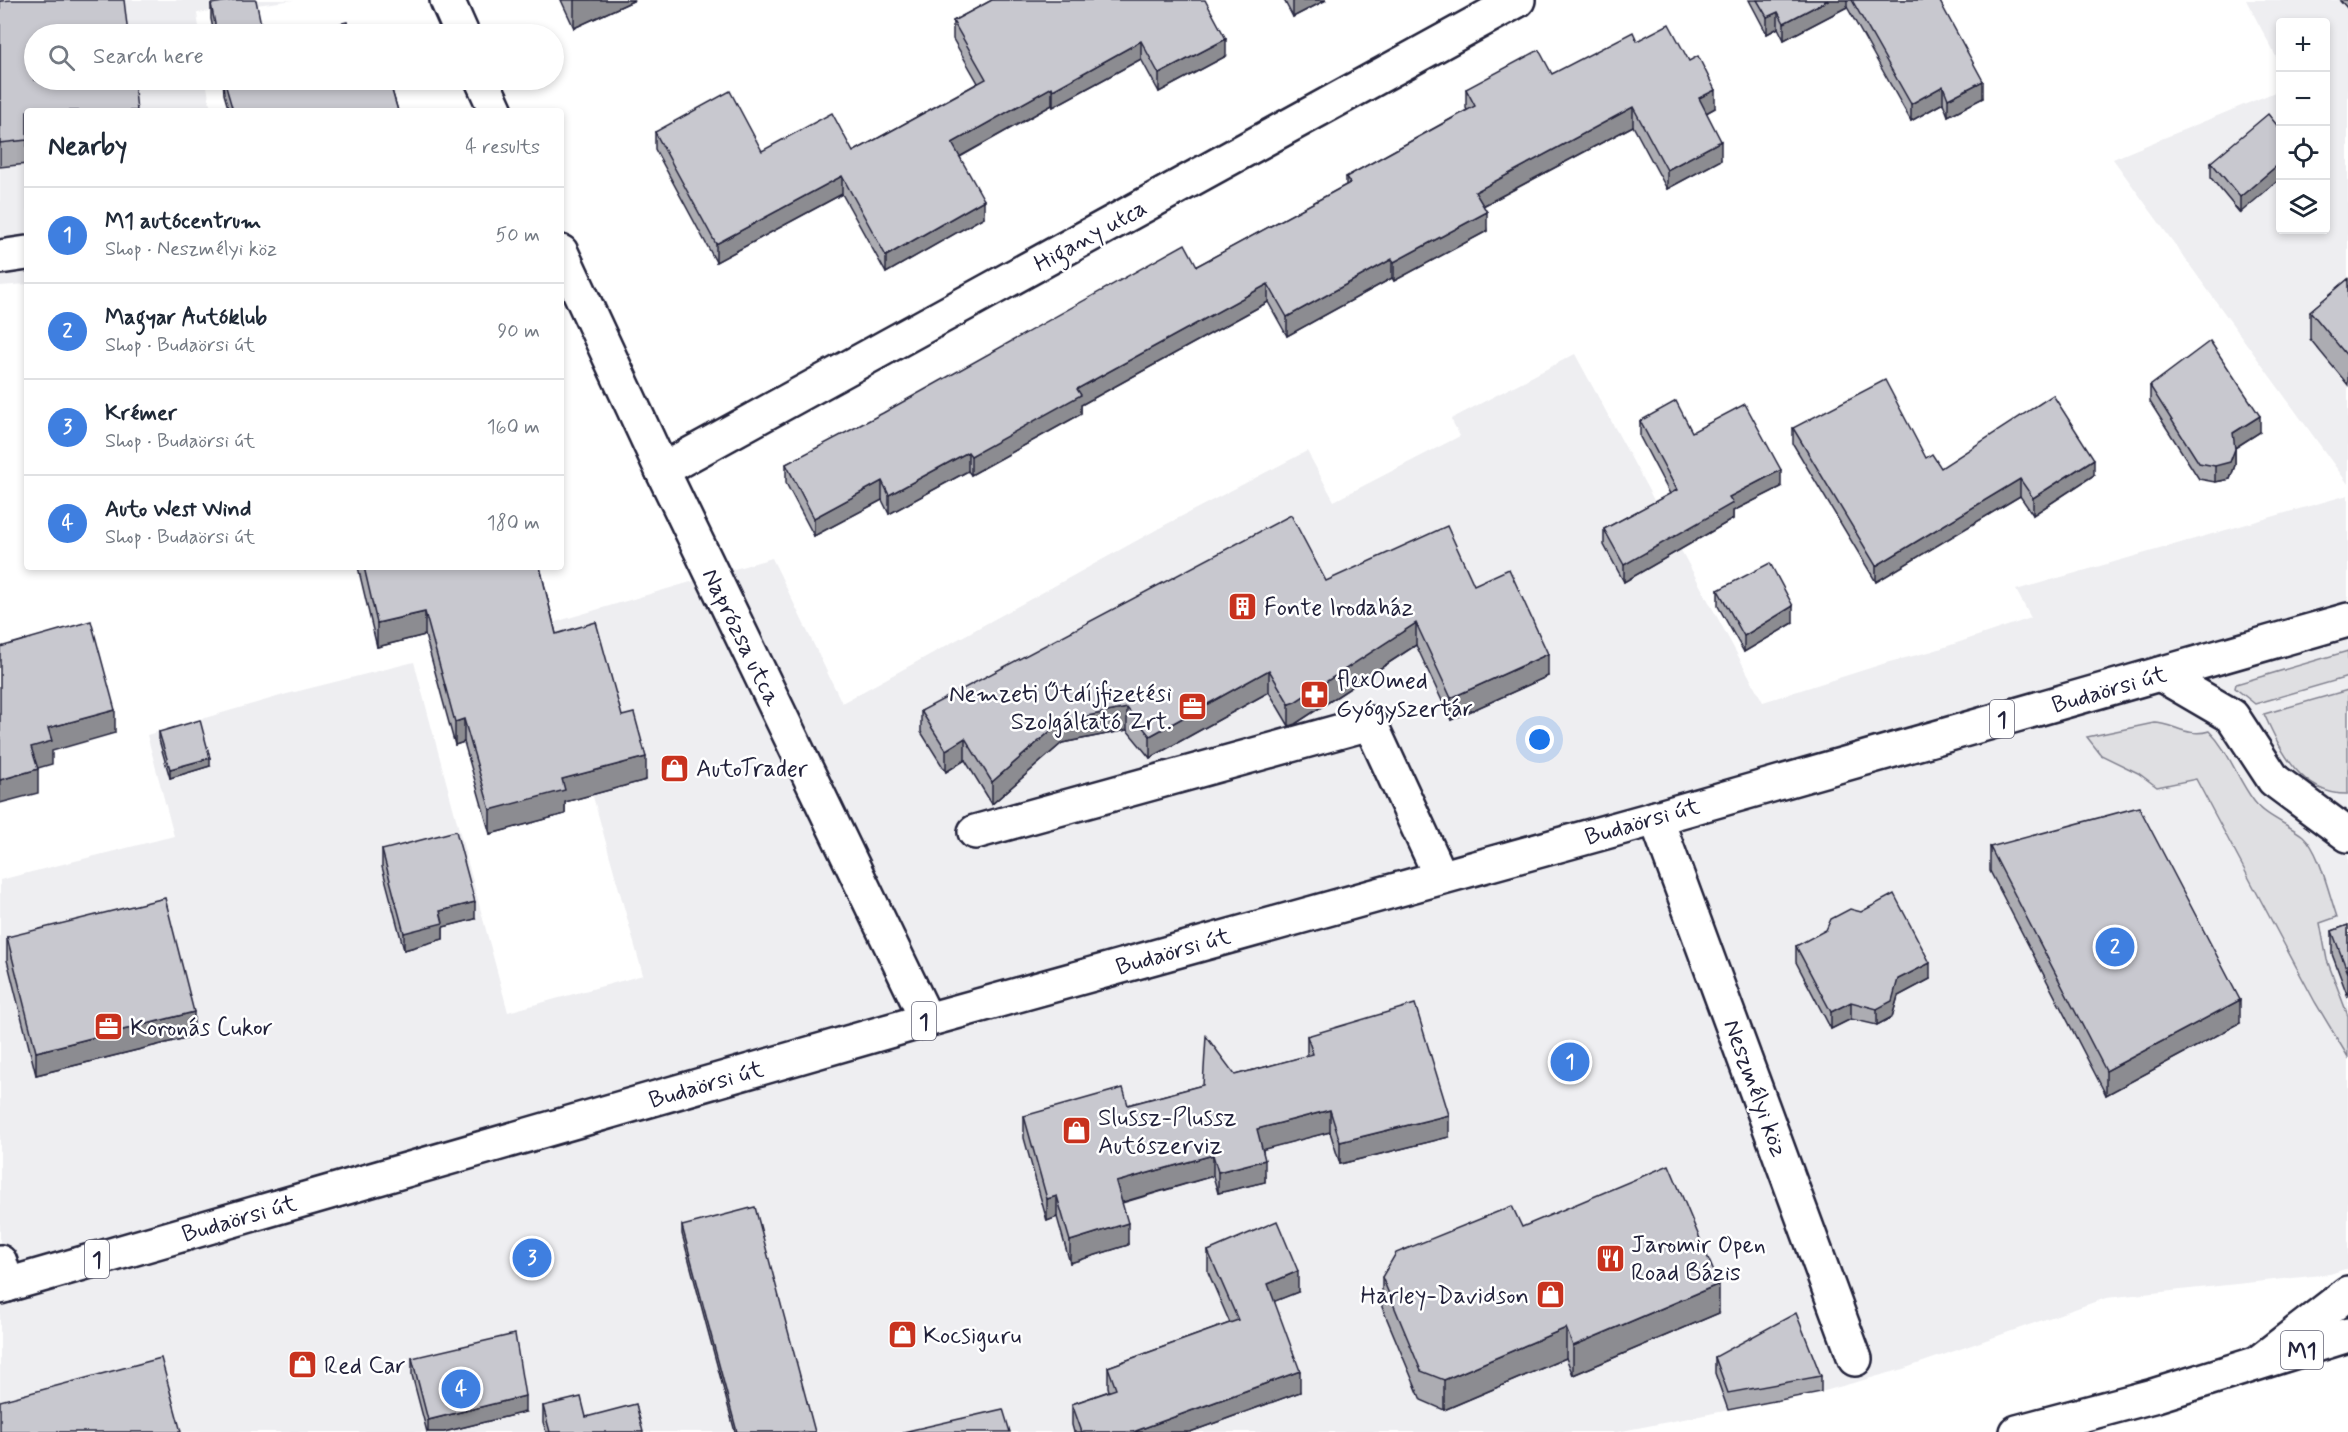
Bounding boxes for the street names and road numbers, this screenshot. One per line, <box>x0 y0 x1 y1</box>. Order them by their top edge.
street label: Higany utca <box>1029 193 1154 283</box>
street label: Naprózsa utca <box>694 564 788 712</box>
street label: Budaörsi út <box>2049 659 2170 722</box>
road number: 1 <box>1990 700 2014 738</box>
street label: Budaörsi út <box>1582 791 1703 854</box>
street label: Budaörsi út <box>1113 921 1234 984</box>
road number: 1 <box>912 1002 936 1040</box>
street label: Neszmélyi köz <box>1715 1016 1794 1162</box>
street label: Budaörsi út <box>646 1054 767 1117</box>
street label: Budaörsi út <box>179 1188 300 1251</box>
road number: 1 <box>85 1240 109 1278</box>
road number: M1 <box>2281 1331 2323 1369</box>

